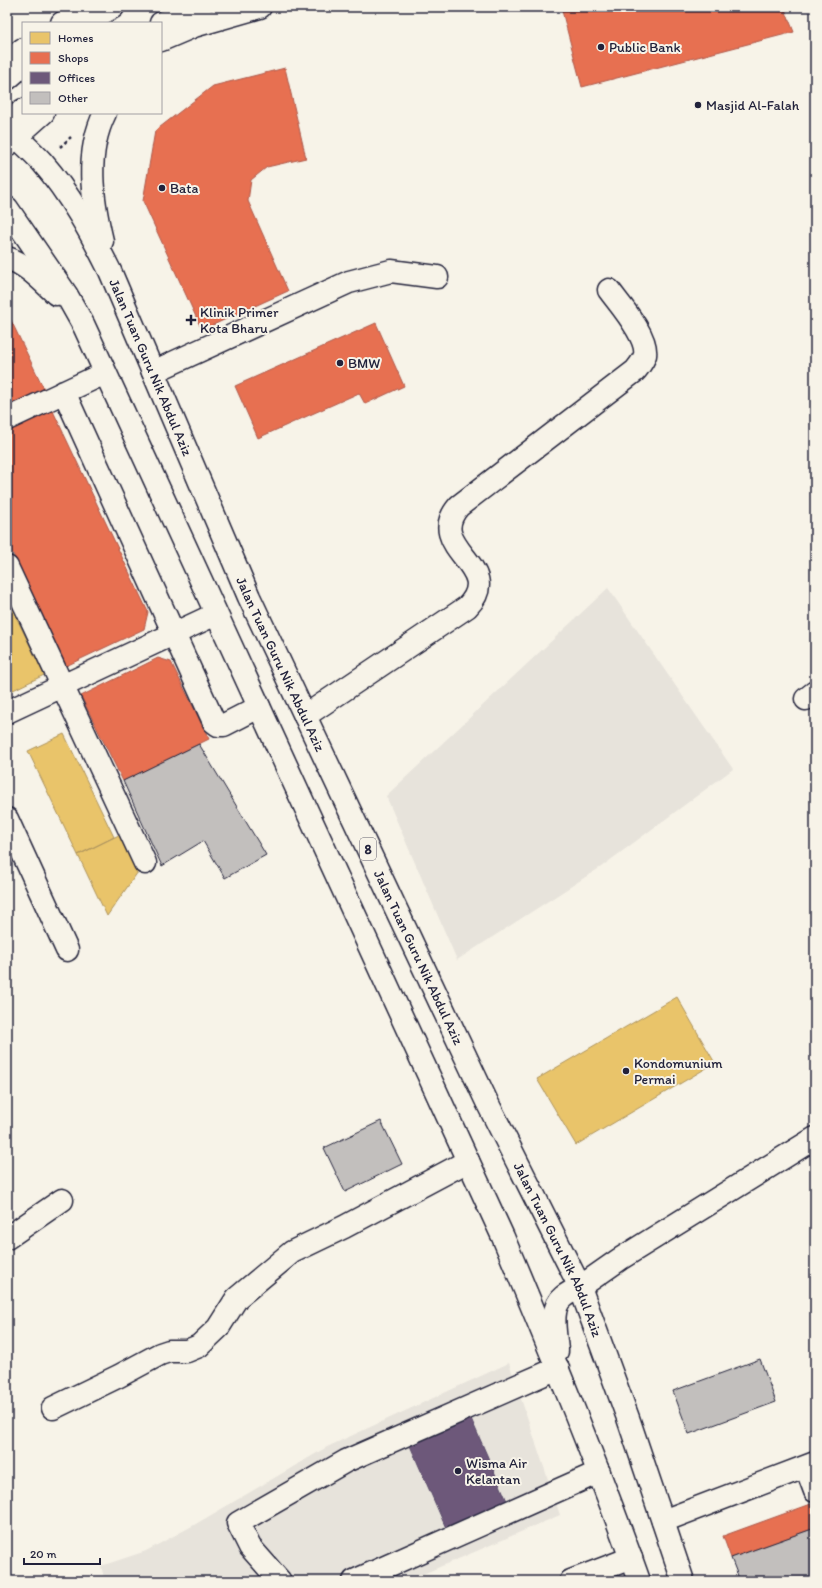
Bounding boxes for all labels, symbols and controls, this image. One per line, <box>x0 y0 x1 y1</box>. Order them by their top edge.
legend <box>22 22 162 114</box>
text: Homes <box>58 31 94 45</box>
place label: Public Bank <box>609 39 681 56</box>
marker: Public Bank <box>596 42 606 52</box>
text: Shops <box>58 51 89 65</box>
text: Offices <box>58 71 95 85</box>
text: Other <box>58 91 88 105</box>
place label: Masjid Al-Falah <box>706 97 800 114</box>
marker: Masjid Al-Falah <box>693 100 703 110</box>
place label: Bata <box>170 180 199 197</box>
marker: Bata <box>157 183 167 193</box>
street label: Jalan Tuan Guru Nik Abdul Aziz <box>106 276 197 459</box>
place label: Klinik Primer Kota Bharu <box>200 304 279 337</box>
marker: Klinik Primer Kota Bharu <box>185 314 197 326</box>
place label: BMW <box>348 355 380 372</box>
marker: BMW <box>335 358 345 368</box>
street label: Jalan Tuan Guru Nik Abdul Aziz <box>233 574 329 755</box>
road number: 8 <box>360 838 376 860</box>
street label: Jalan Tuan Guru Nik Abdul Aziz <box>370 867 467 1048</box>
place label: Kondomunium Permai <box>634 1055 723 1088</box>
marker: Kondomunium Permai <box>621 1066 631 1076</box>
street label: Jalan Tuan Guru Nik Abdul Aziz <box>510 1159 606 1340</box>
place label: Wisma Air Kelantan <box>466 1455 528 1488</box>
marker: Wisma Air Kelantan <box>453 1466 463 1476</box>
scale bar <box>24 1540 100 1566</box>
text: 20 m <box>30 1547 57 1561</box>

